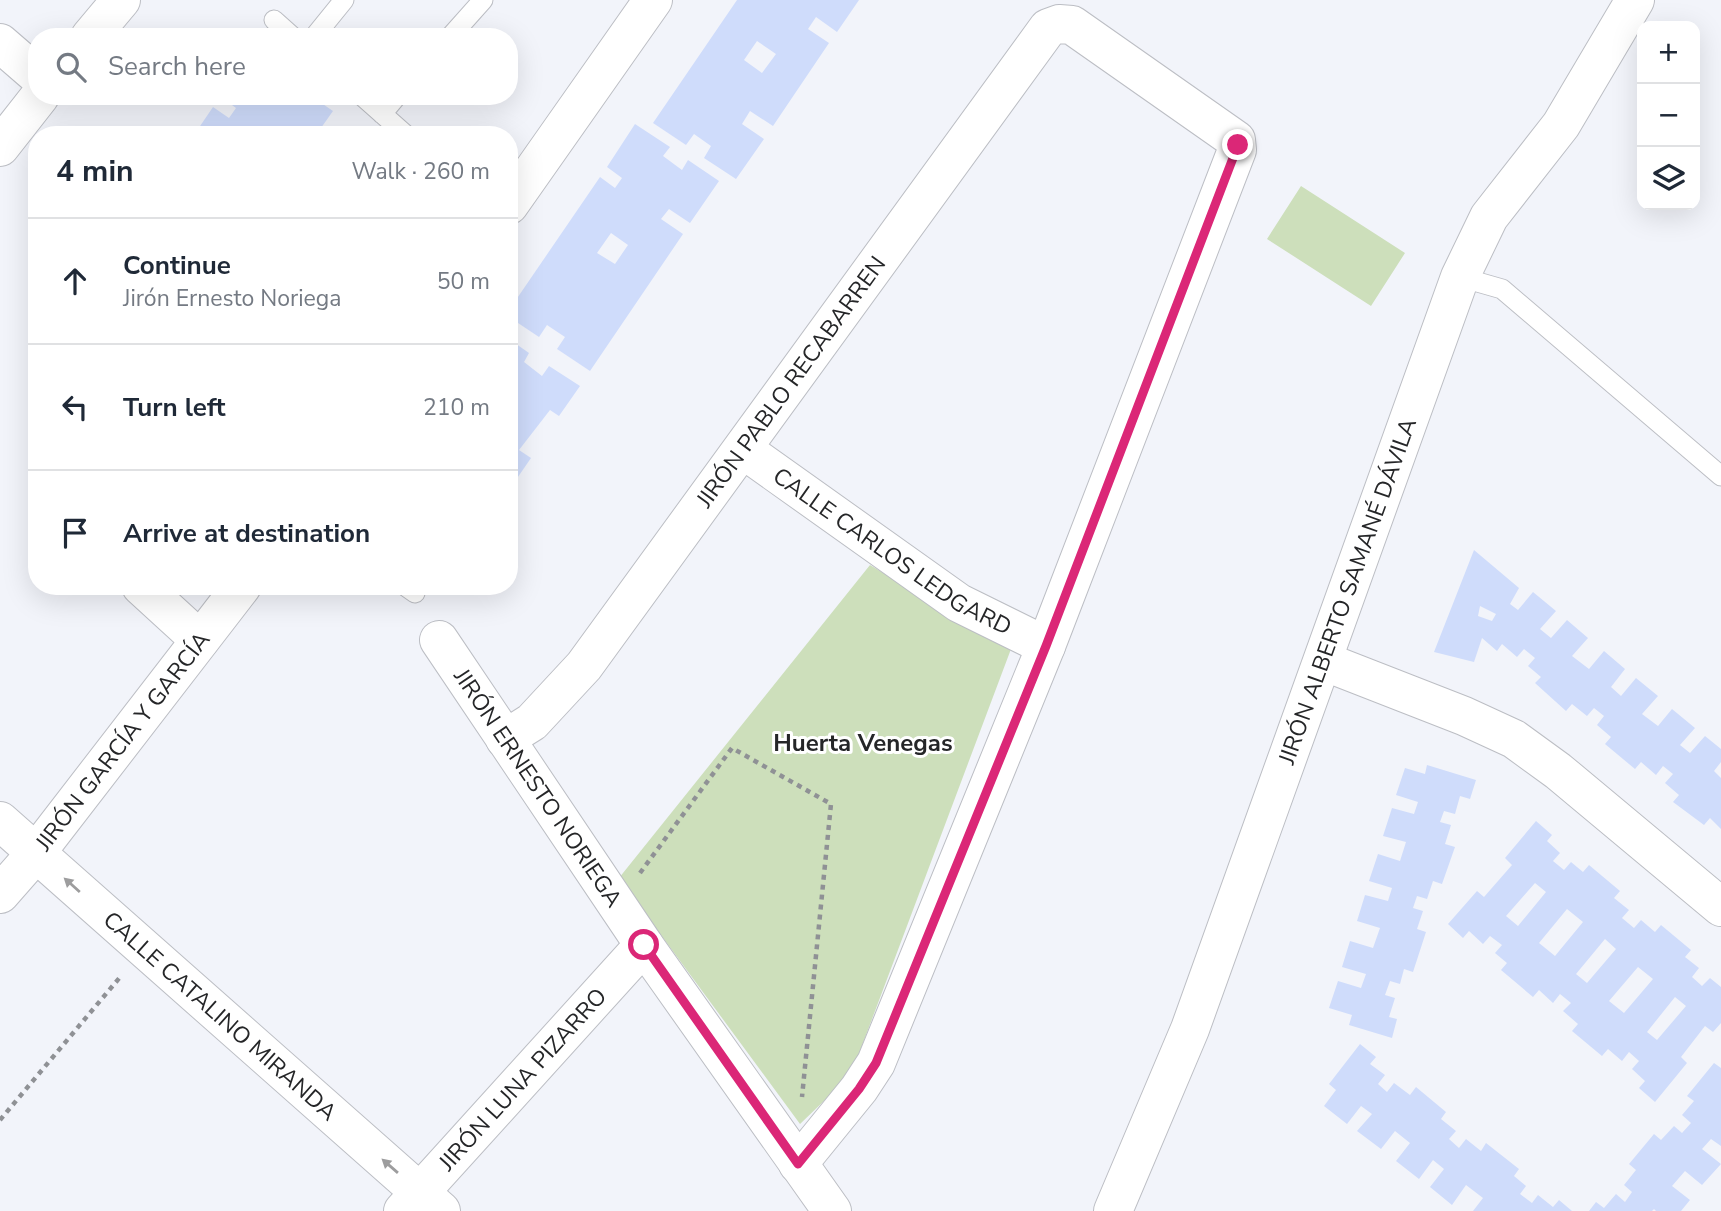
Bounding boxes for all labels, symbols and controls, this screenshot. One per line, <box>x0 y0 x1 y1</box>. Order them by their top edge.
map controls <box>1637 21 1700 210</box>
button: + <box>1637 21 1700 84</box>
search box <box>28 28 518 105</box>
icon: search <box>52 48 90 86</box>
text: Search here <box>108 49 246 84</box>
button: − <box>1637 84 1700 147</box>
route end <box>1222 129 1253 160</box>
button: layers <box>1637 147 1700 210</box>
text: 4 min <box>56 151 134 192</box>
text: Walk · 260 m <box>351 156 490 187</box>
text: Continue <box>123 248 231 283</box>
street label: JIRÓN PABLO RECABARREN <box>689 250 893 515</box>
icon: ahead <box>56 262 94 300</box>
text: 50 m <box>437 266 490 297</box>
text: Jirón Ernesto Noriega <box>123 283 341 314</box>
icon: left <box>56 388 94 426</box>
text: Turn left <box>123 390 226 425</box>
text: 210 m <box>423 392 490 423</box>
street label: JIRÓN ALBERTO SAMANÉ DÁVILA <box>1271 414 1424 769</box>
street label: CALLE CARLOS LEDGARD <box>767 460 1017 643</box>
icon: arrive <box>56 514 94 552</box>
text: Arrive at destination <box>123 516 370 551</box>
street label: JIRÓN GARCÍA Y GARCÍA <box>28 625 217 858</box>
street label: JIRÓN ERNESTO NORIEGA <box>446 662 629 914</box>
district label: Huerta Venegas <box>773 727 953 759</box>
one-way arrow <box>64 878 81 894</box>
street label: CALLE CATALINO MIRANDA <box>96 904 344 1128</box>
route start <box>628 929 659 960</box>
street label: JIRÓN LUNA PIZARRO <box>431 981 614 1178</box>
one-way arrow <box>381 1158 399 1174</box>

